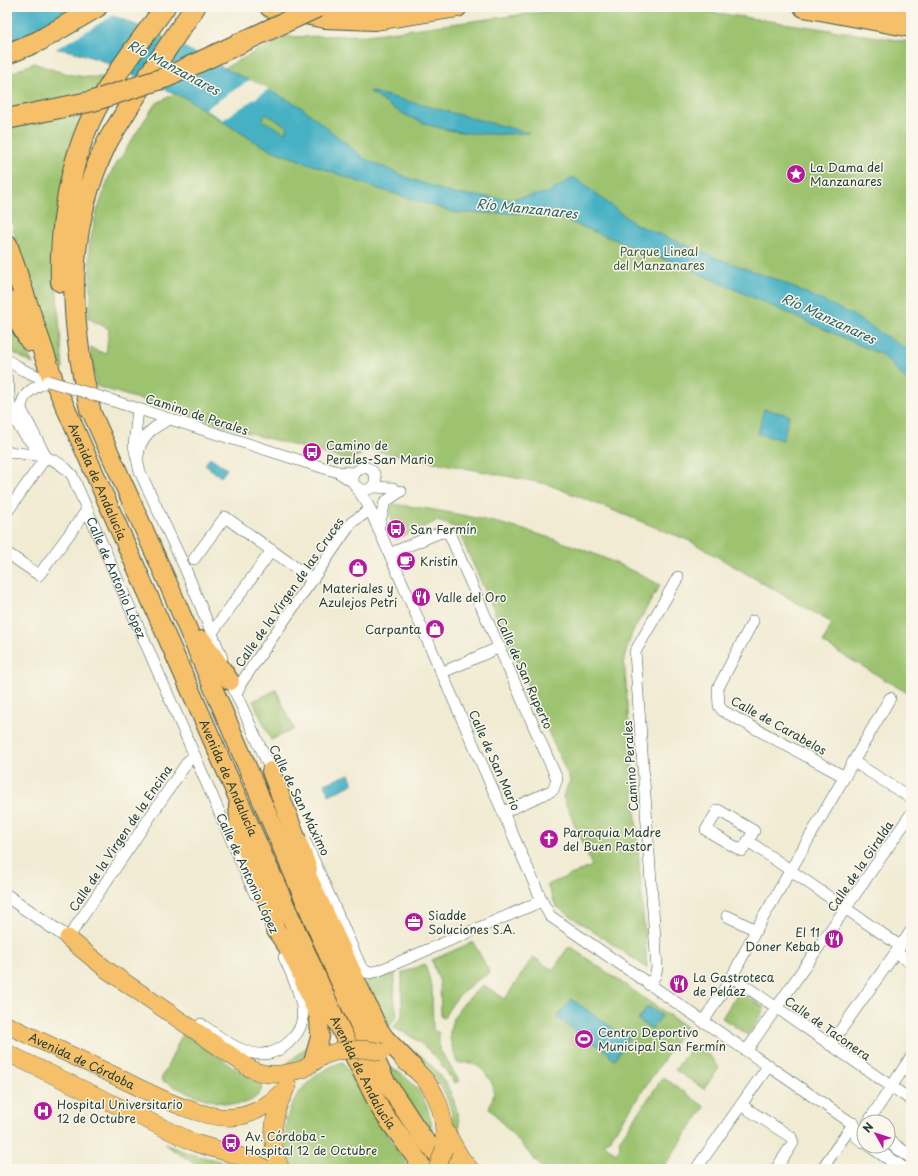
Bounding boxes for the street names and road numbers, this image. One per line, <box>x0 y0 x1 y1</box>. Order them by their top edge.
street label: Camino de Perales <box>143 389 251 439</box>
street label: Avenida de Andalucía <box>64 420 132 543</box>
street label: Calle de la Virgen de las Cruces <box>230 513 348 671</box>
street label: Calle de Antonio López <box>82 514 151 641</box>
street label: Calle de San Ruperto <box>492 614 558 732</box>
street label: Calle de Carabelos <box>728 691 831 759</box>
street label: Calle de San Mario <box>465 707 525 813</box>
street label: Avenida de Andalucía <box>195 716 263 839</box>
street label: Camino Perales <box>618 719 642 812</box>
street label: Calle de San Máximo <box>265 741 335 859</box>
street label: Calle de la Virgen de la Encina <box>64 761 176 915</box>
street label: Calle de Antonio López <box>212 810 284 936</box>
street label: Calle de la Giralda <box>823 816 898 915</box>
street label: Calle de Taconera <box>781 992 875 1065</box>
street label: Avenida de Andalucía <box>326 1013 401 1133</box>
street label: Avenida de Córdoba <box>26 1028 139 1094</box>

